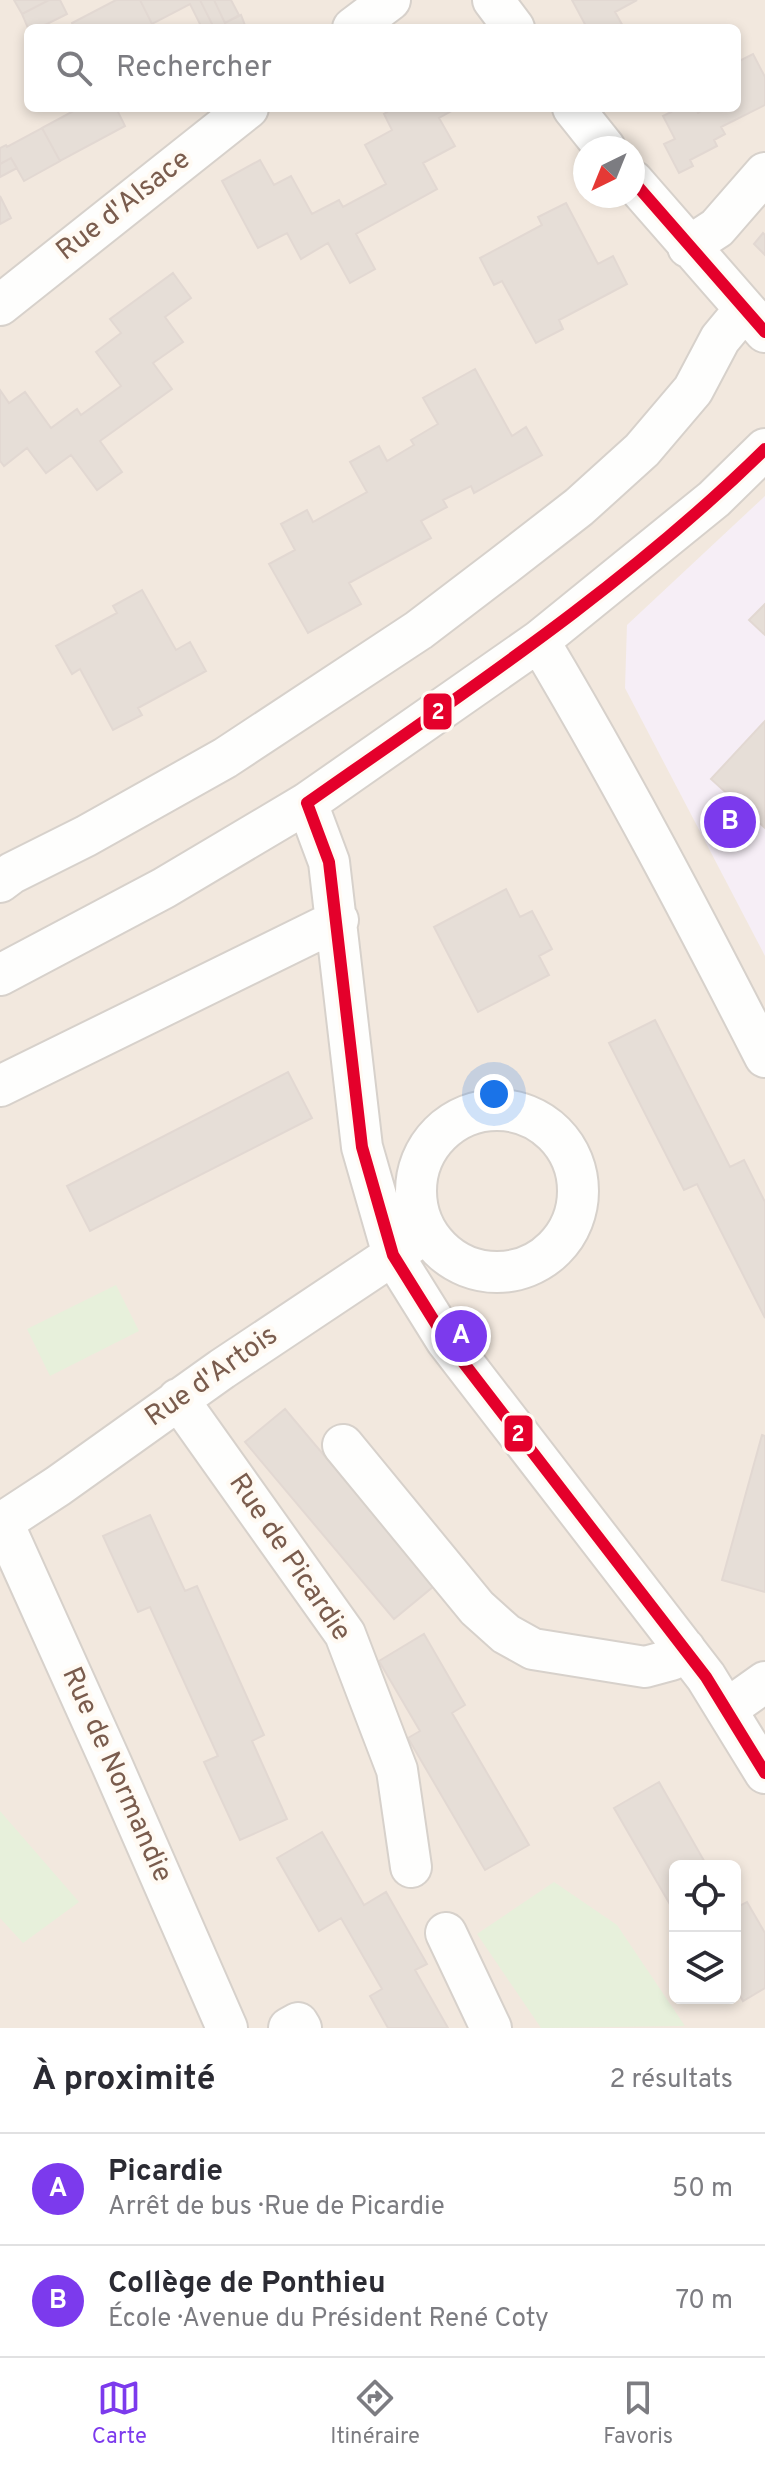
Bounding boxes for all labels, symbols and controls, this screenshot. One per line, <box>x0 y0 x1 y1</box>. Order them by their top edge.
search box <box>24 24 741 112</box>
icon: search <box>52 46 96 90</box>
text: Rechercher <box>116 50 272 87</box>
north arrow <box>573 136 645 208</box>
street label: Rue d'Alsace <box>50 142 198 270</box>
line badge: 2 <box>422 692 453 731</box>
text: 2 <box>431 700 445 727</box>
pin: B <box>704 792 756 852</box>
your location <box>474 1074 514 1114</box>
pin: A <box>435 1306 487 1366</box>
street label: Rue d'Artois <box>139 1318 285 1436</box>
line badge: 2 <box>503 1414 534 1453</box>
text: 2 <box>511 1422 525 1449</box>
street label: Rue de Picardie <box>220 1467 358 1649</box>
street label: Rue de Normandie <box>52 1662 180 1888</box>
map controls <box>669 1860 741 2004</box>
button: locate <box>669 1860 741 1932</box>
button: layers <box>669 1932 741 2004</box>
text: À proximité <box>32 2059 215 2102</box>
text: 2 résultats <box>609 2064 733 2097</box>
text: Picardie <box>108 2154 223 2191</box>
text: A <box>49 2173 67 2206</box>
text: 50 m <box>672 2173 733 2206</box>
text: Arrêt de bus · Rue de Picardie <box>108 2191 445 2224</box>
text: Collège de Ponthieu <box>108 2266 386 2303</box>
text: B <box>49 2285 67 2318</box>
text: 70 m <box>675 2285 733 2318</box>
text: École · Avenue du Président René Coty <box>108 2303 549 2336</box>
tab: Carte <box>92 2376 147 2451</box>
tab: Itinéraire <box>330 2376 420 2451</box>
tab: Favoris <box>603 2376 673 2451</box>

